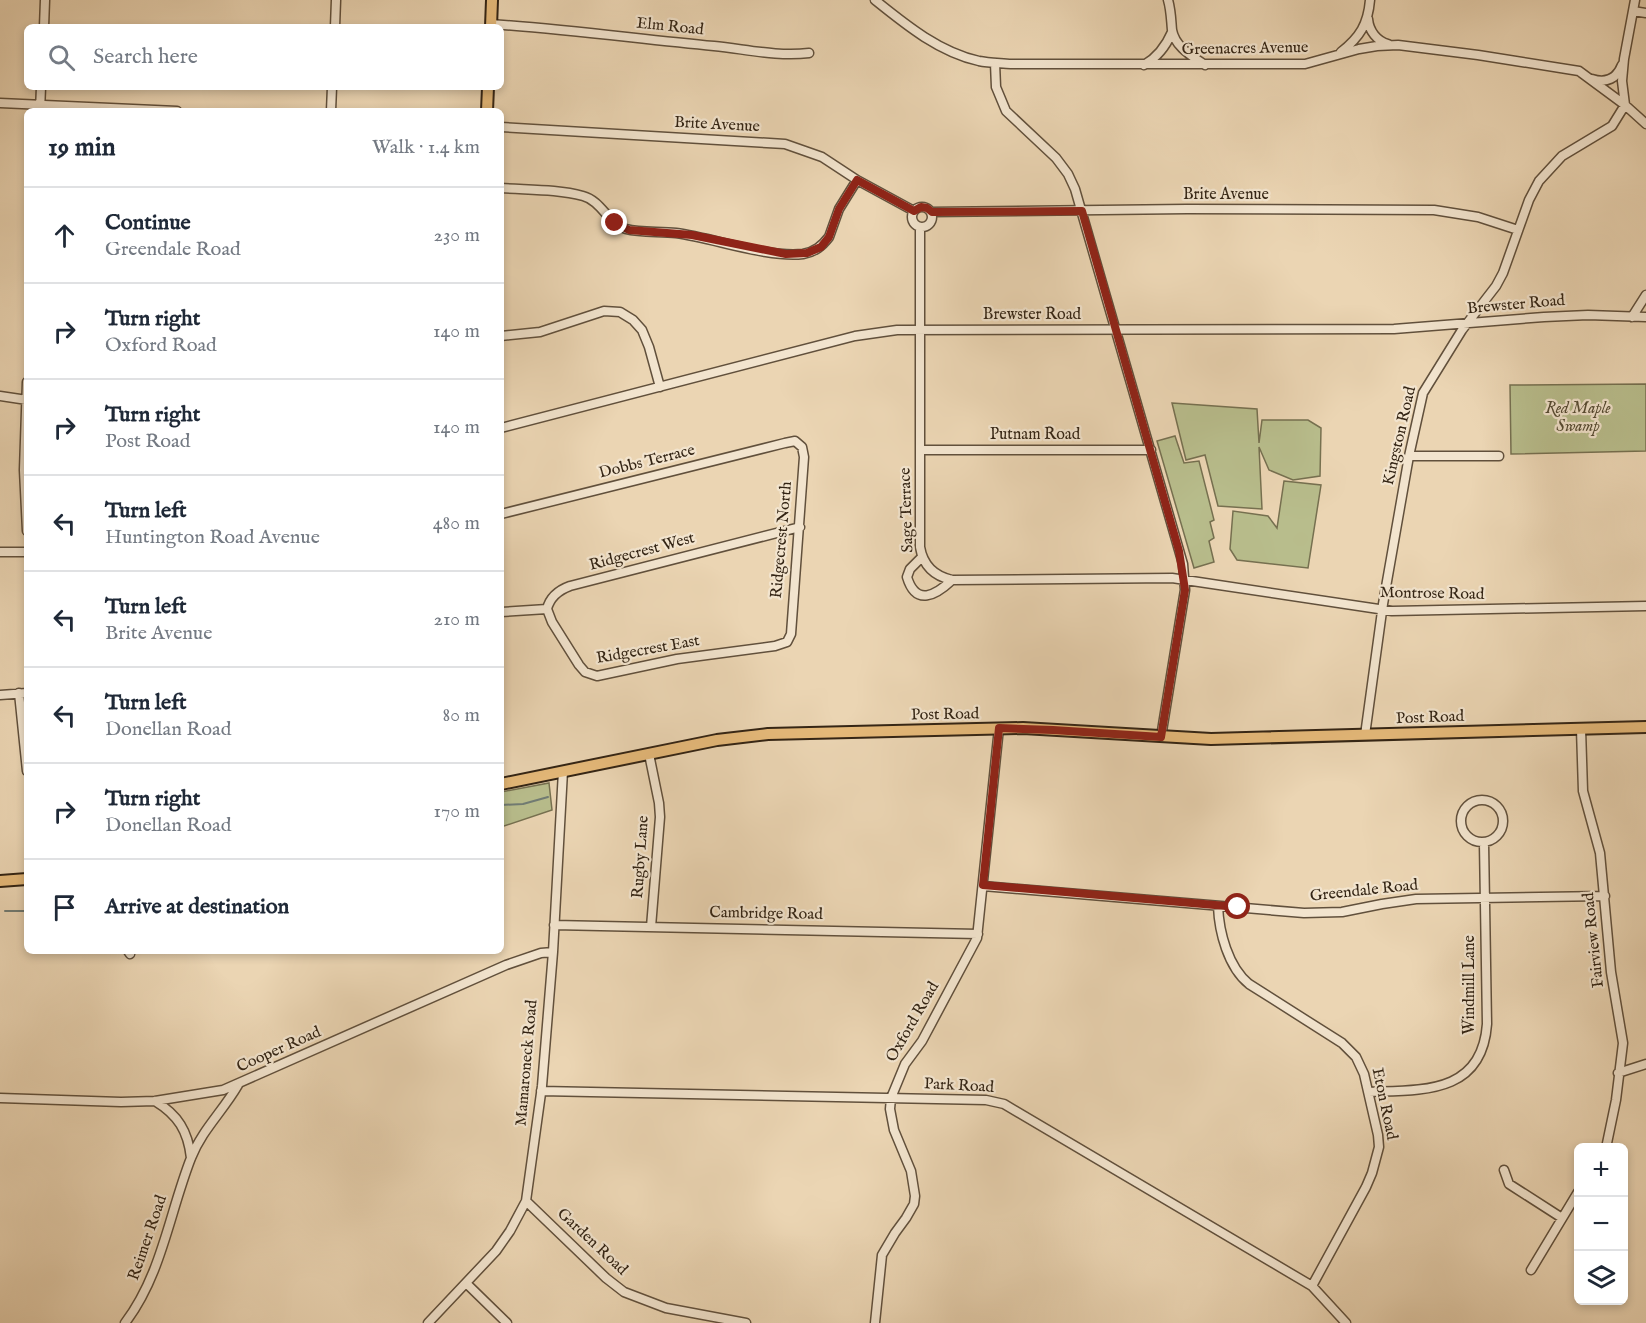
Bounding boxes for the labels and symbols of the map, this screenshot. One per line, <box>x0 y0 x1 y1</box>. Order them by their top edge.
street label: Elm Road <box>635 14 705 41</box>
street label: Greenacres Avenue <box>1181 38 1309 60</box>
street label: Brite Avenue <box>674 113 760 137</box>
street label: Brite Avenue <box>1183 185 1269 205</box>
route end <box>601 209 627 235</box>
street label: Brewster Road <box>1466 291 1566 319</box>
street label: Brewster Road <box>983 305 1082 325</box>
street label: Kingston Road <box>1379 384 1421 487</box>
park label: Red Maple Swamp <box>1545 399 1611 437</box>
street label: Putnam Road <box>990 425 1081 445</box>
street label: Dobbs Terrace <box>597 440 697 484</box>
street label: Sage Terrace <box>896 467 918 553</box>
street label: Ridgecrest North <box>767 480 797 599</box>
street label: Ridgecrest West <box>587 528 697 576</box>
street label: Montrose Road <box>1380 583 1485 605</box>
street label: Ridgecrest East <box>595 631 702 669</box>
street label: Post Road <box>911 704 980 726</box>
street label: Post Road <box>1395 707 1465 729</box>
street label: Rugby Lane <box>628 815 654 899</box>
street label: Greendale Road <box>1309 875 1419 907</box>
street label: Fairview Road <box>1579 891 1609 989</box>
route start <box>1224 893 1250 919</box>
street label: Cambridge Road <box>709 903 823 925</box>
street label: Windmill Lane <box>1460 935 1480 1035</box>
street label: Oxford Road <box>882 978 944 1066</box>
street label: Mamaroneck Road <box>512 999 543 1127</box>
street label: Cooper Road <box>234 1022 325 1077</box>
street label: Eton Road <box>1367 1066 1401 1142</box>
street label: Park Road <box>923 1074 995 1098</box>
street label: Reimer Road <box>124 1192 172 1283</box>
street label: Garden Road <box>552 1204 632 1280</box>

